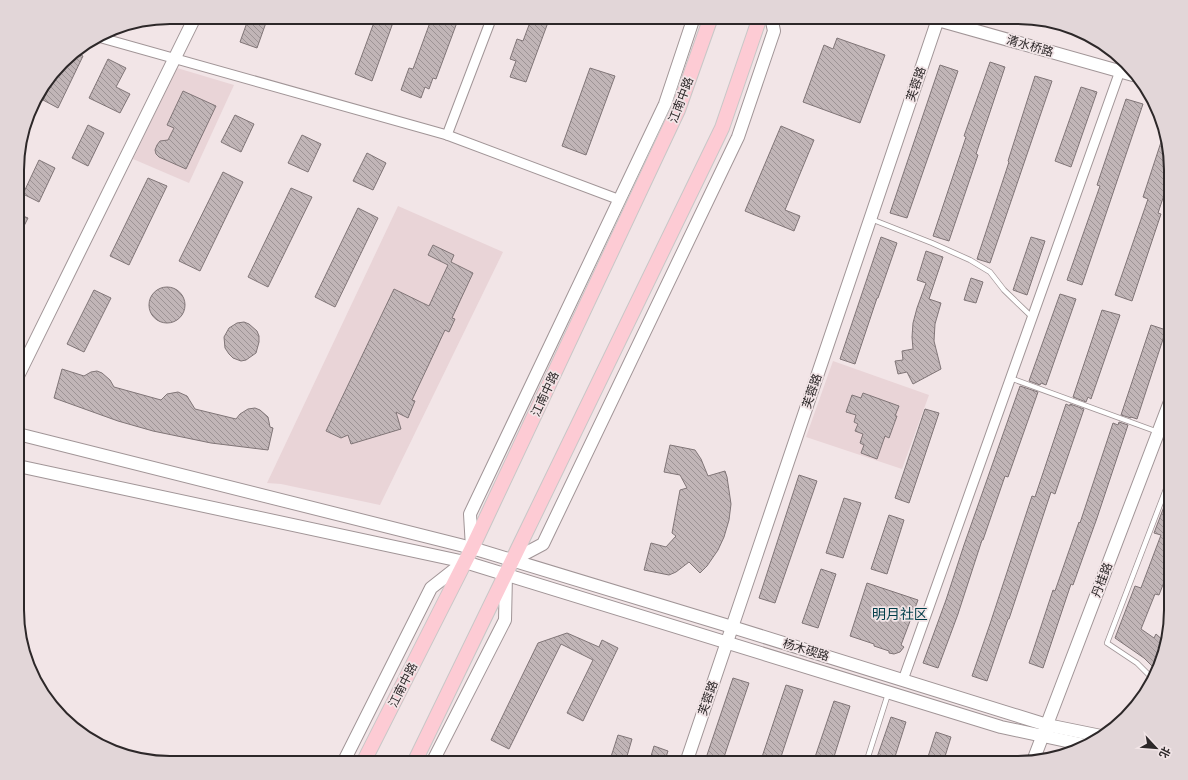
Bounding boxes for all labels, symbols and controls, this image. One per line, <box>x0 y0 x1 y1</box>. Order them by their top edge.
street label: 清水桥路 <box>1005 33 1055 58</box>
street label: 芙蓉路 <box>904 65 928 103</box>
street label: 江南中路 <box>666 75 695 125</box>
street label: 江南中路 <box>529 369 561 418</box>
street label: 芙蓉路 <box>800 372 824 410</box>
street label: 丹桂路 <box>1089 561 1114 599</box>
district label: 明月社区 <box>872 607 928 622</box>
street label: 杨木碶路 <box>781 636 831 663</box>
street label: 江南中路 <box>386 660 419 709</box>
street label: 芙蓉路 <box>696 679 720 717</box>
north arrow <box>1136 728 1176 768</box>
text: 北 <box>1157 745 1172 760</box>

